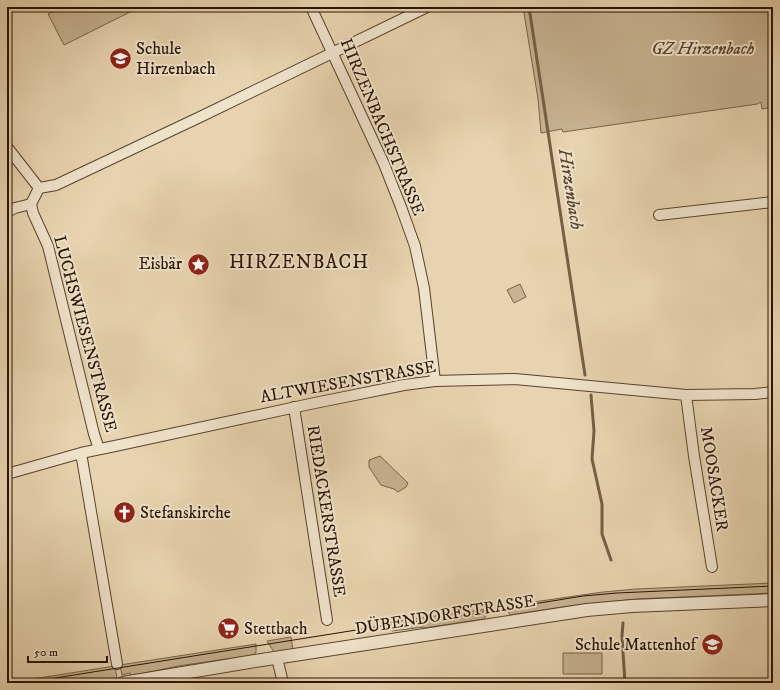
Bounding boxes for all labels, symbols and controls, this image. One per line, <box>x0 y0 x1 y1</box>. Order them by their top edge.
street label: HIRZENBACHSTRASSE <box>335 35 429 219</box>
place label: Schule Hirzenbach <box>136 38 216 80</box>
park label: GZ Hirzenbach <box>652 38 755 60</box>
school or university icon: Schule Hirzenbach <box>108 46 134 72</box>
water label: Hirzenbach <box>553 146 587 231</box>
street label: LUCHSWIESENSTRASSE <box>48 233 122 435</box>
place icon: Eisbär <box>185 251 211 277</box>
district label: HIRZENBACH <box>229 251 369 274</box>
place label: Eisbär <box>138 253 183 275</box>
street label: ALTWIESENSTRASSE <box>258 356 438 408</box>
street label: RIEDACKERSTRASSE <box>302 423 350 599</box>
street label: MOOSACKER <box>695 425 733 534</box>
church icon: Stefanskirche <box>112 500 138 526</box>
place label: Stefanskirche <box>140 502 231 524</box>
street label: DÜBENDORFSTRASSE <box>353 590 537 640</box>
supermarket icon: Stettbach <box>215 616 241 642</box>
place label: Stettbach <box>244 618 308 640</box>
school or university icon: Schule Mattenhof <box>699 632 725 658</box>
place label: Schule Mattenhof <box>575 634 699 656</box>
scale bar <box>28 638 107 664</box>
text: 50 m <box>34 645 58 660</box>

